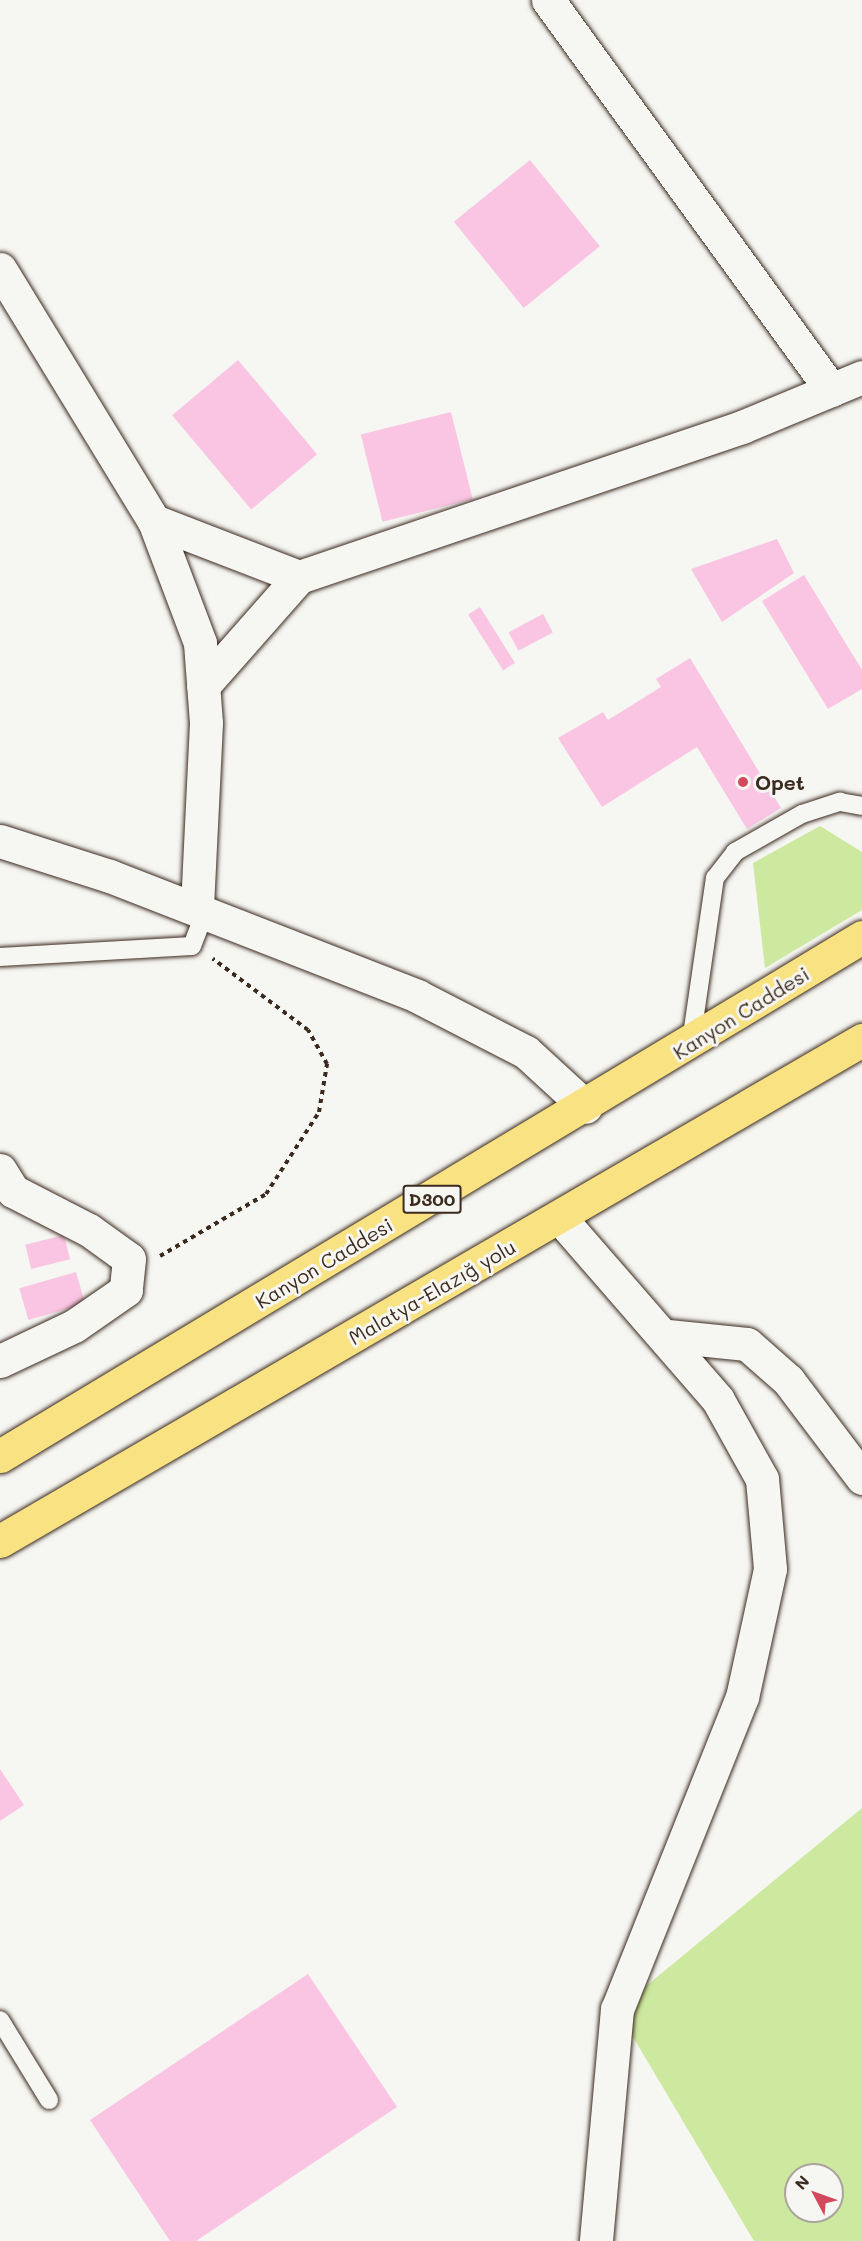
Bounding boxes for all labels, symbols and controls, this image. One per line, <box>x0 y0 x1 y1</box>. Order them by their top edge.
place label: Opet <box>755 770 805 794</box>
marker: Opet <box>736 775 750 789</box>
street label: Kanyon Caddesi <box>669 962 813 1064</box>
road number: D300 <box>402 1184 462 1214</box>
street label: Kanyon Caddesi <box>251 1213 397 1313</box>
street label: Malatya-Elazığ yolu <box>344 1234 520 1350</box>
north arrow <box>784 2163 844 2223</box>
text: N <box>790 2171 813 2194</box>

